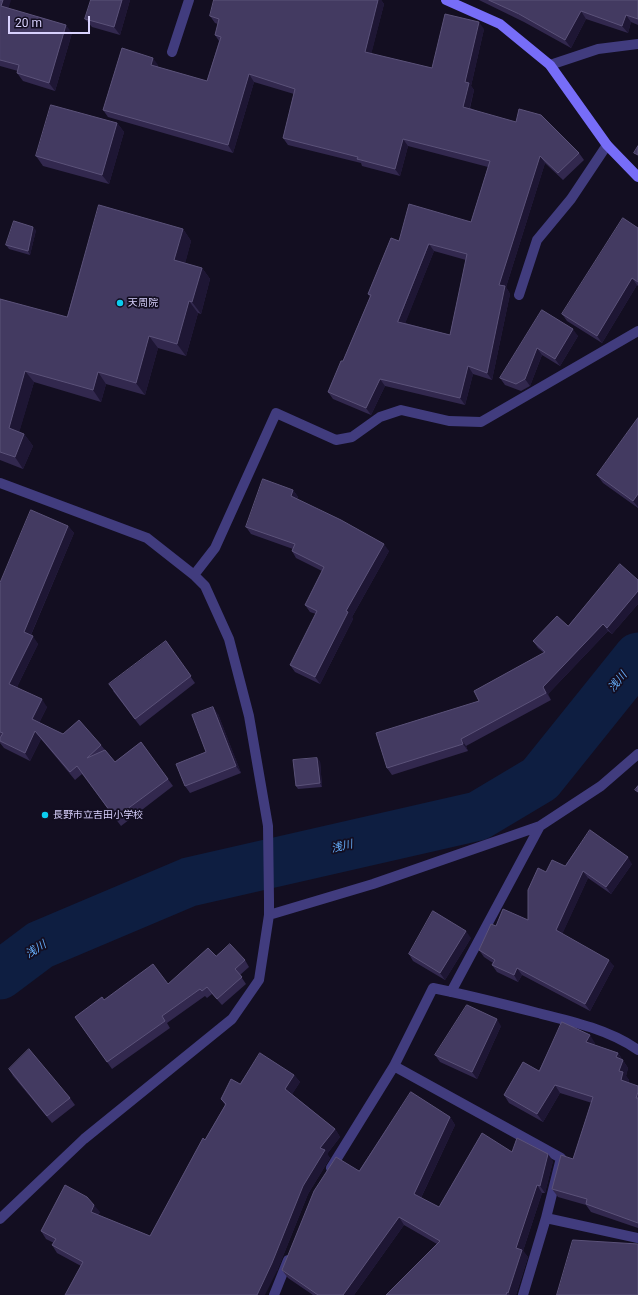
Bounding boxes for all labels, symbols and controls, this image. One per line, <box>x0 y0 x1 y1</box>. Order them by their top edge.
scale bar <box>10 8 92 34</box>
text: 20 m <box>15 16 42 30</box>
place label: 天周院 <box>128 297 158 309</box>
marker: 天周院 <box>115 298 125 308</box>
water label: 浅川 <box>606 669 630 695</box>
place label: 長野市立吉田小学校 <box>53 809 143 821</box>
marker: 長野市立吉田小学校 <box>40 810 50 820</box>
water label: 浅川 <box>330 838 354 856</box>
water label: 浅川 <box>23 939 49 961</box>

